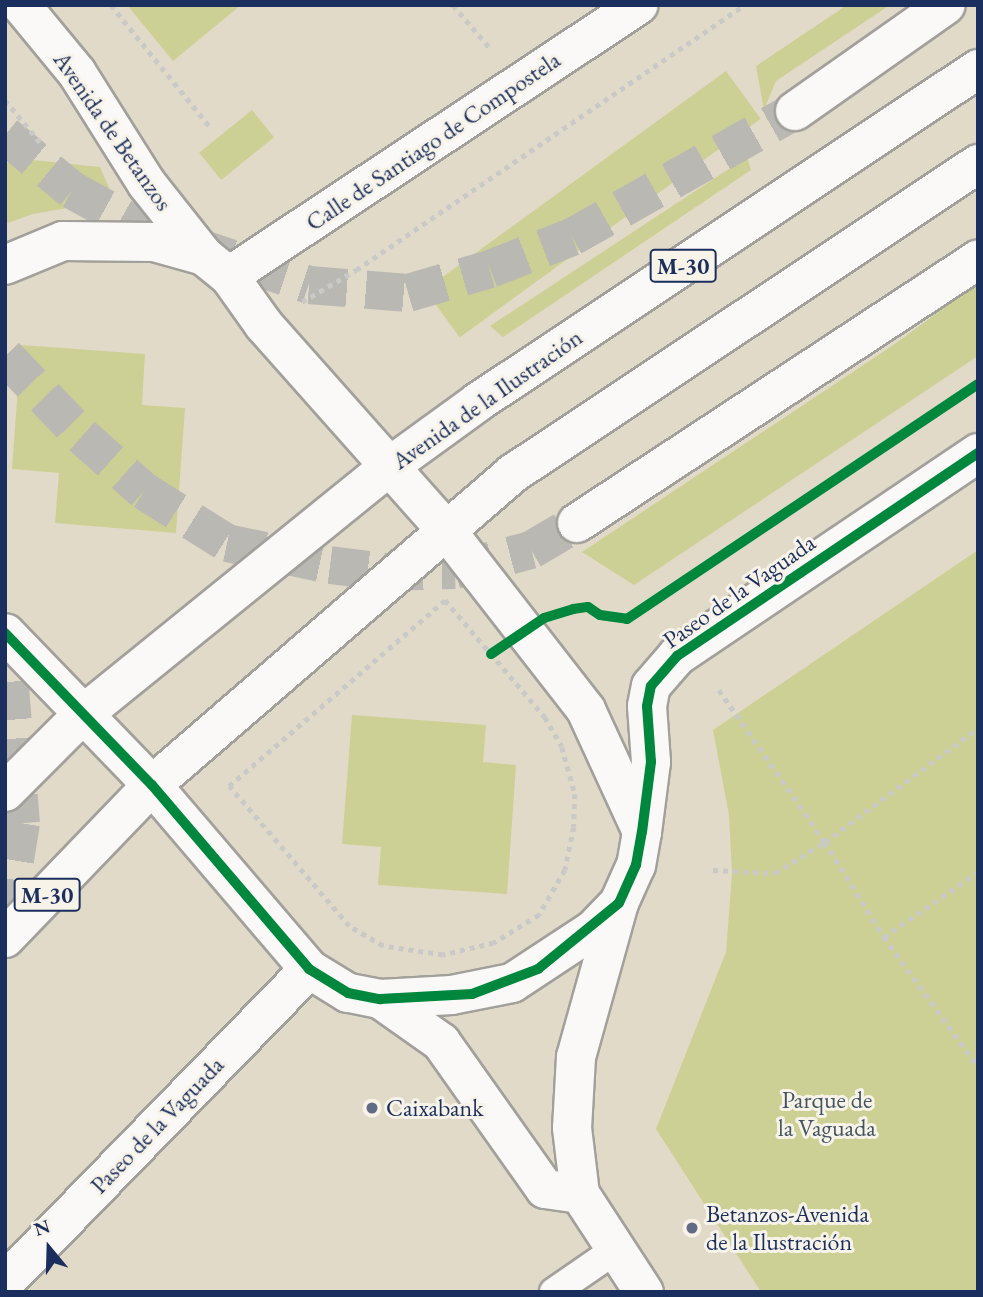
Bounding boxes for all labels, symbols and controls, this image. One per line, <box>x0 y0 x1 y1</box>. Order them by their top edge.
street label: Calle de Santiago de Compostela <box>300 45 566 237</box>
street label: Avenida de Betanzos <box>47 46 179 216</box>
road number: M-30 <box>648 246 718 286</box>
street label: Avenida de la Ilustración <box>386 323 588 475</box>
street label: Paseo de la Vaguada <box>657 528 821 654</box>
road number: M-30 <box>12 876 82 914</box>
street label: Paseo de la Vaguada <box>84 1051 230 1199</box>
park label: Parque de la Vaguada <box>778 1086 876 1142</box>
place label: Caixabank <box>386 1094 483 1122</box>
marker: Caixabank <box>364 1100 380 1116</box>
place label: Betanzos-Avenida de la Ilustración <box>706 1200 869 1256</box>
north arrow <box>14 1213 84 1283</box>
text: N <box>31 1213 53 1242</box>
marker: Betanzos-Avenida de la Ilustración <box>684 1220 700 1236</box>

